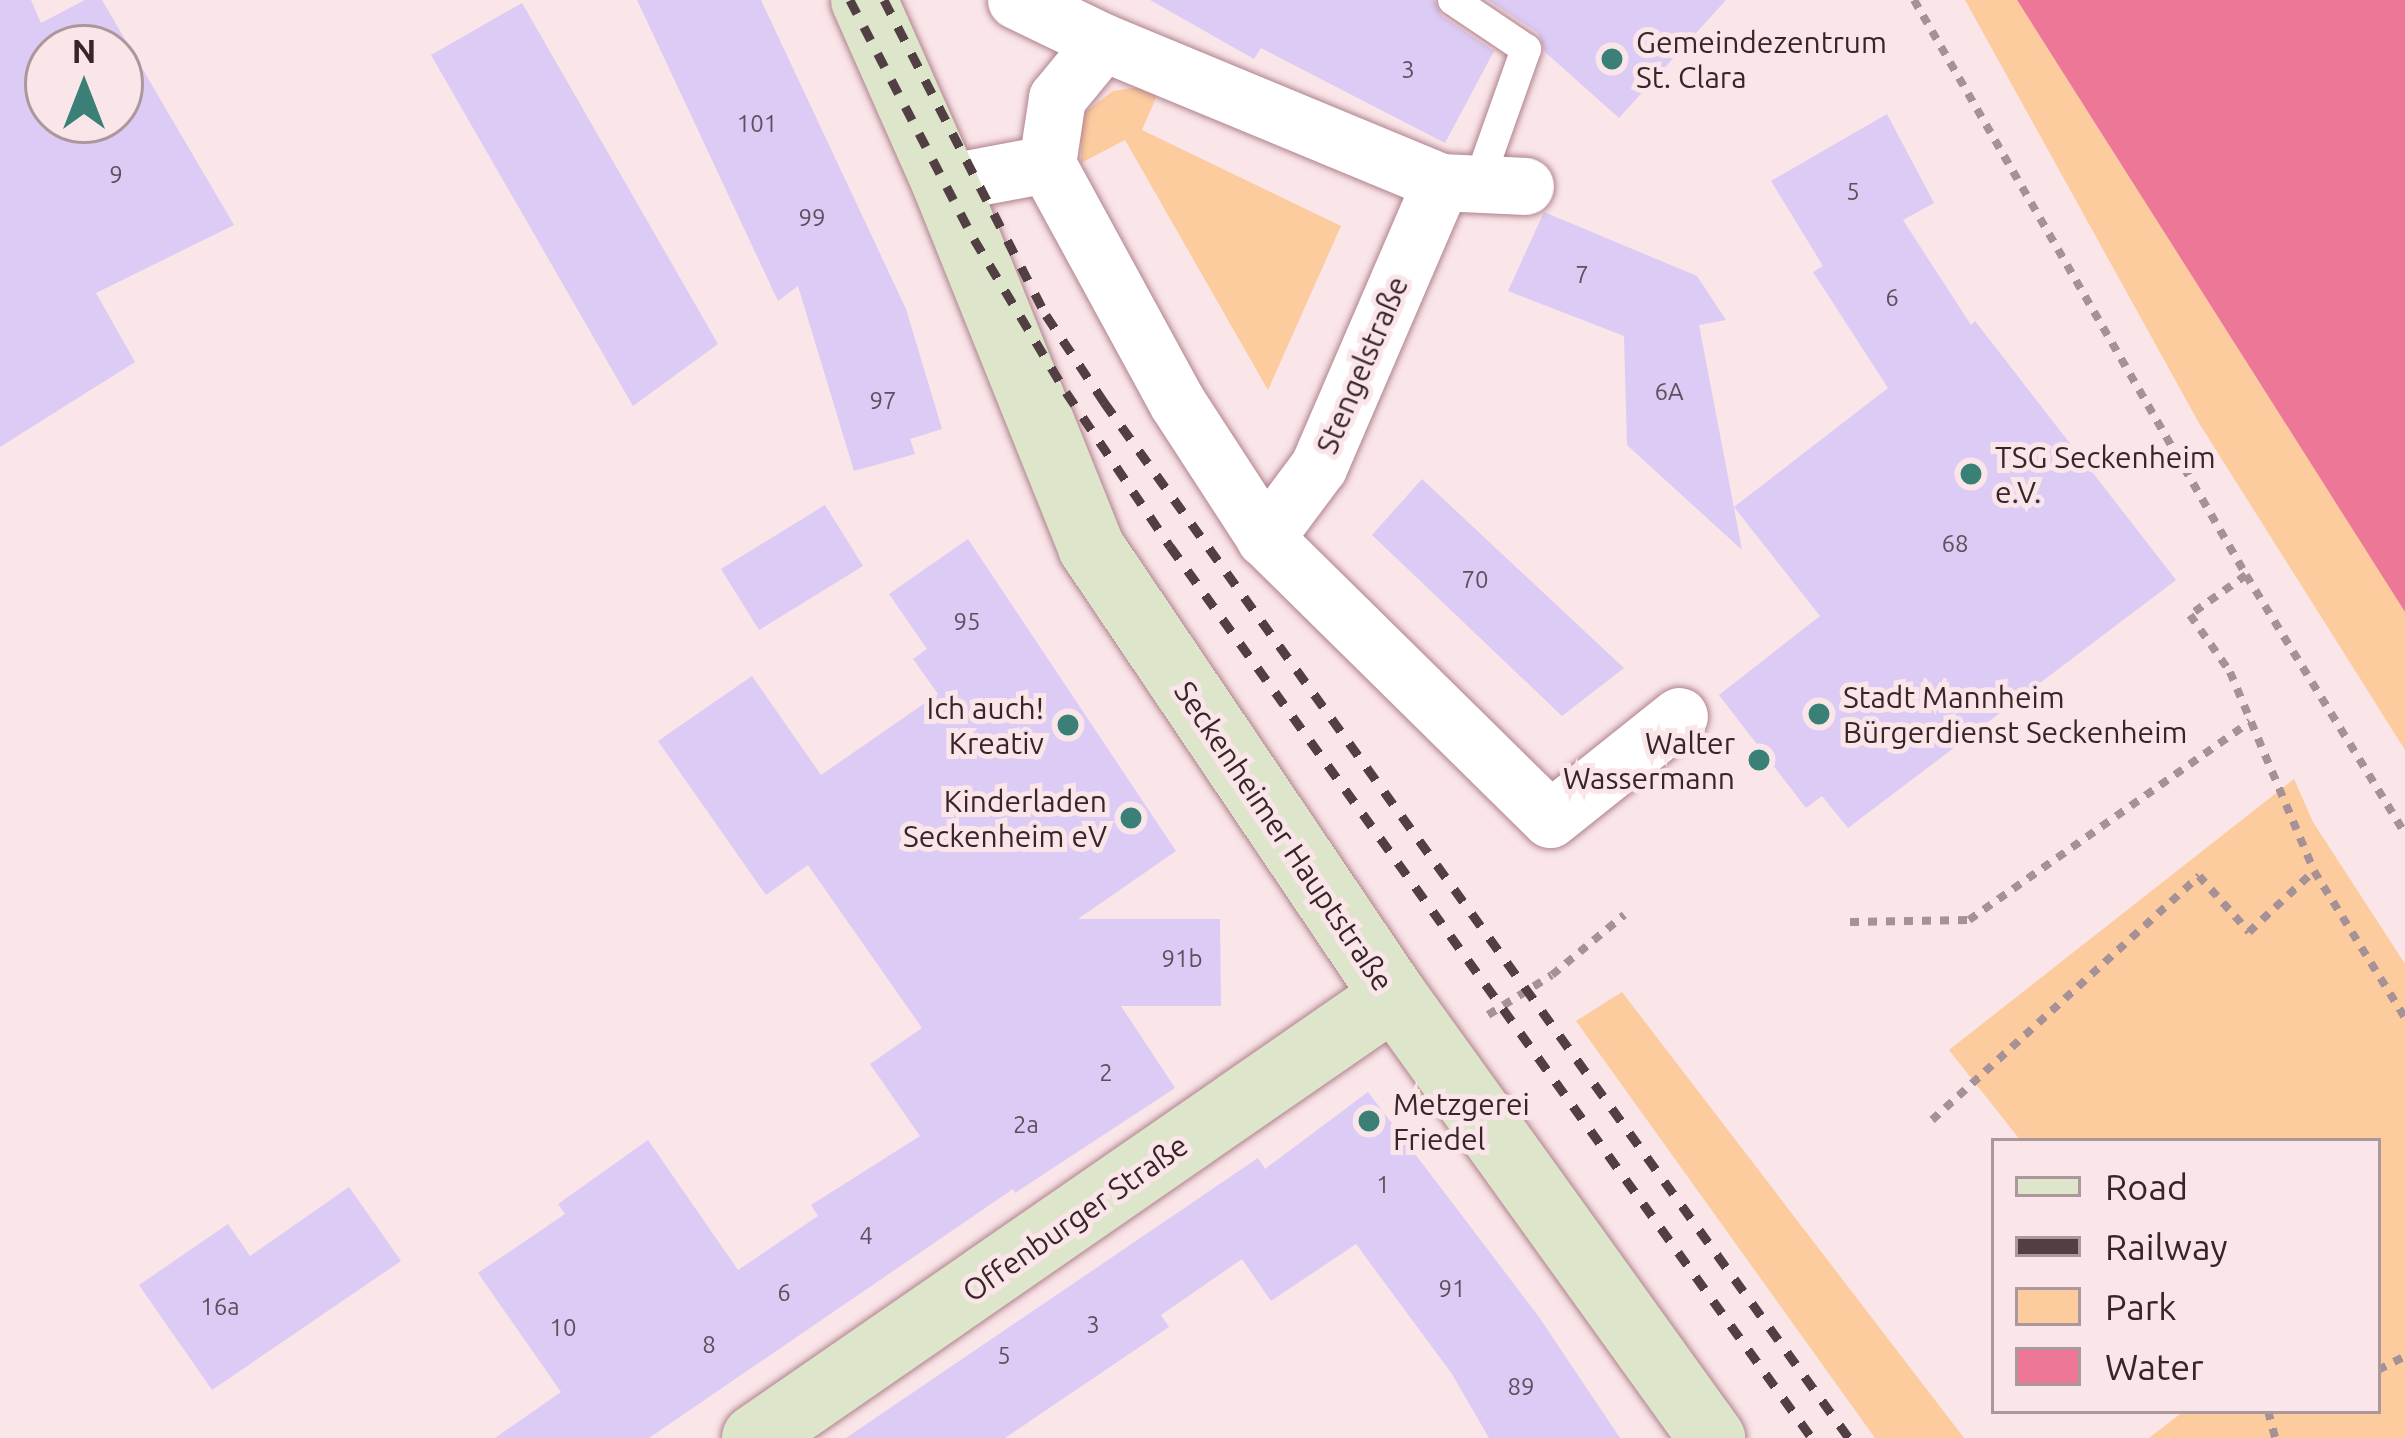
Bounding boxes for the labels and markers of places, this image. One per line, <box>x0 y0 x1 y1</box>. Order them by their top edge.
place label: Gemeindezentrum St. Clara <box>1636 24 1887 94</box>
marker: Gemeindezentrum St. Clara <box>1599 46 1625 72</box>
place label: TSG Seckenheim e.V. <box>1995 439 2216 510</box>
marker: TSG Seckenheim e.V. <box>1958 461 1984 487</box>
place label: Stadt Mannheim Bürgerdienst Seckenheim <box>1843 679 2187 750</box>
place label: Ich auch! Kreativ <box>926 690 1044 760</box>
marker: Stadt Mannheim Bürgerdienst Seckenheim <box>1806 701 1832 727</box>
marker: Ich auch! Kreativ <box>1055 712 1081 738</box>
place label: Walter Wassermann <box>1563 725 1735 795</box>
marker: Walter Wassermann <box>1746 747 1772 773</box>
place label: Kinderladen Seckenheim eV <box>903 783 1107 854</box>
marker: Kinderladen Seckenheim eV <box>1118 805 1144 831</box>
place label: Metzgerei Friedel <box>1393 1086 1530 1156</box>
marker: Metzgerei Friedel <box>1356 1108 1382 1134</box>

